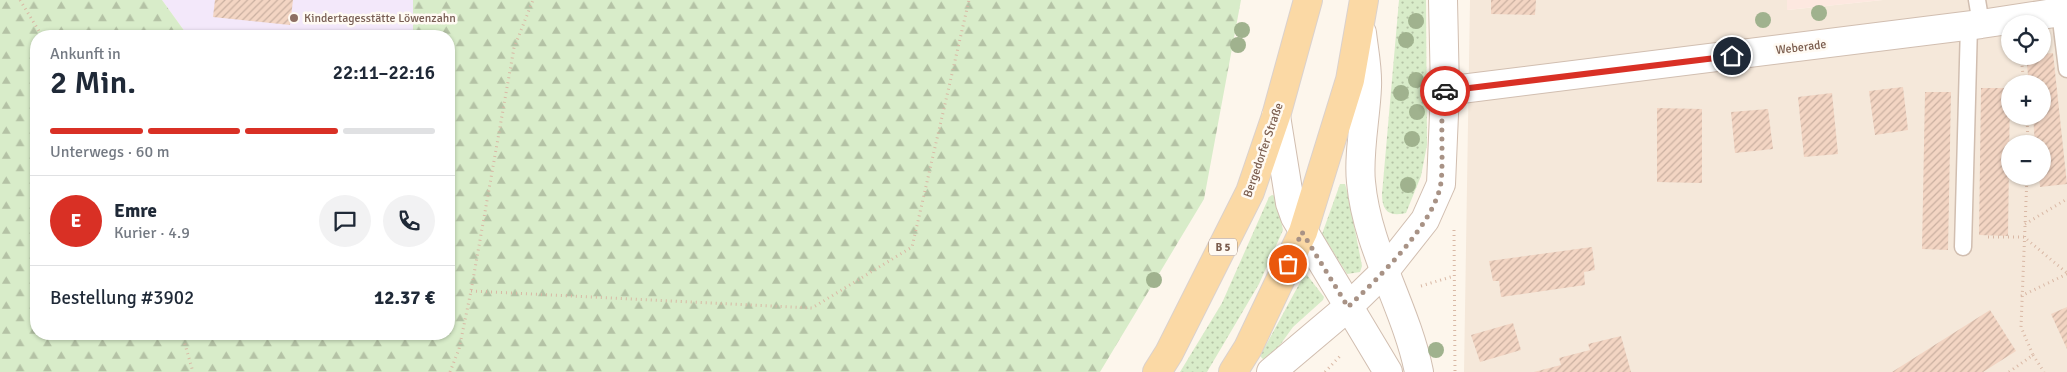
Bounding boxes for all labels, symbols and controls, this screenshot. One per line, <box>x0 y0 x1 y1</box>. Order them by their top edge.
place label: Kindertagesstätte Löwenzahn <box>304 11 456 26</box>
marker: Kindertagesstätte Löwenzahn <box>288 12 300 24</box>
map controls <box>2001 15 2051 185</box>
button: locate <box>2001 15 2051 65</box>
pin <box>1711 35 1753 77</box>
street label: Weberade <box>1775 37 1827 58</box>
icon: home <box>1718 42 1746 70</box>
text: Ankunft in <box>50 44 121 64</box>
text: 22:11–22:16 <box>333 61 435 85</box>
text: 2 Min. <box>50 63 136 102</box>
courier <box>1420 66 1470 116</box>
button: + <box>2001 75 2051 125</box>
icon: car <box>1431 77 1459 105</box>
street label: Bergedorfer Straße <box>1240 101 1287 199</box>
button: − <box>2001 135 2051 185</box>
text: Unterwegs · 60 m <box>50 142 169 162</box>
button: chat <box>319 195 371 247</box>
button: phone <box>383 195 435 247</box>
text: Emre <box>114 199 157 223</box>
text: E <box>71 209 81 233</box>
text: Kurier · 4.9 <box>114 223 190 243</box>
road number: B 5 <box>1209 238 1237 256</box>
pin <box>1267 243 1309 285</box>
icon: bag <box>1274 250 1302 278</box>
text: Bestellung #3902 <box>50 286 194 310</box>
text: 12.37 € <box>374 286 435 310</box>

